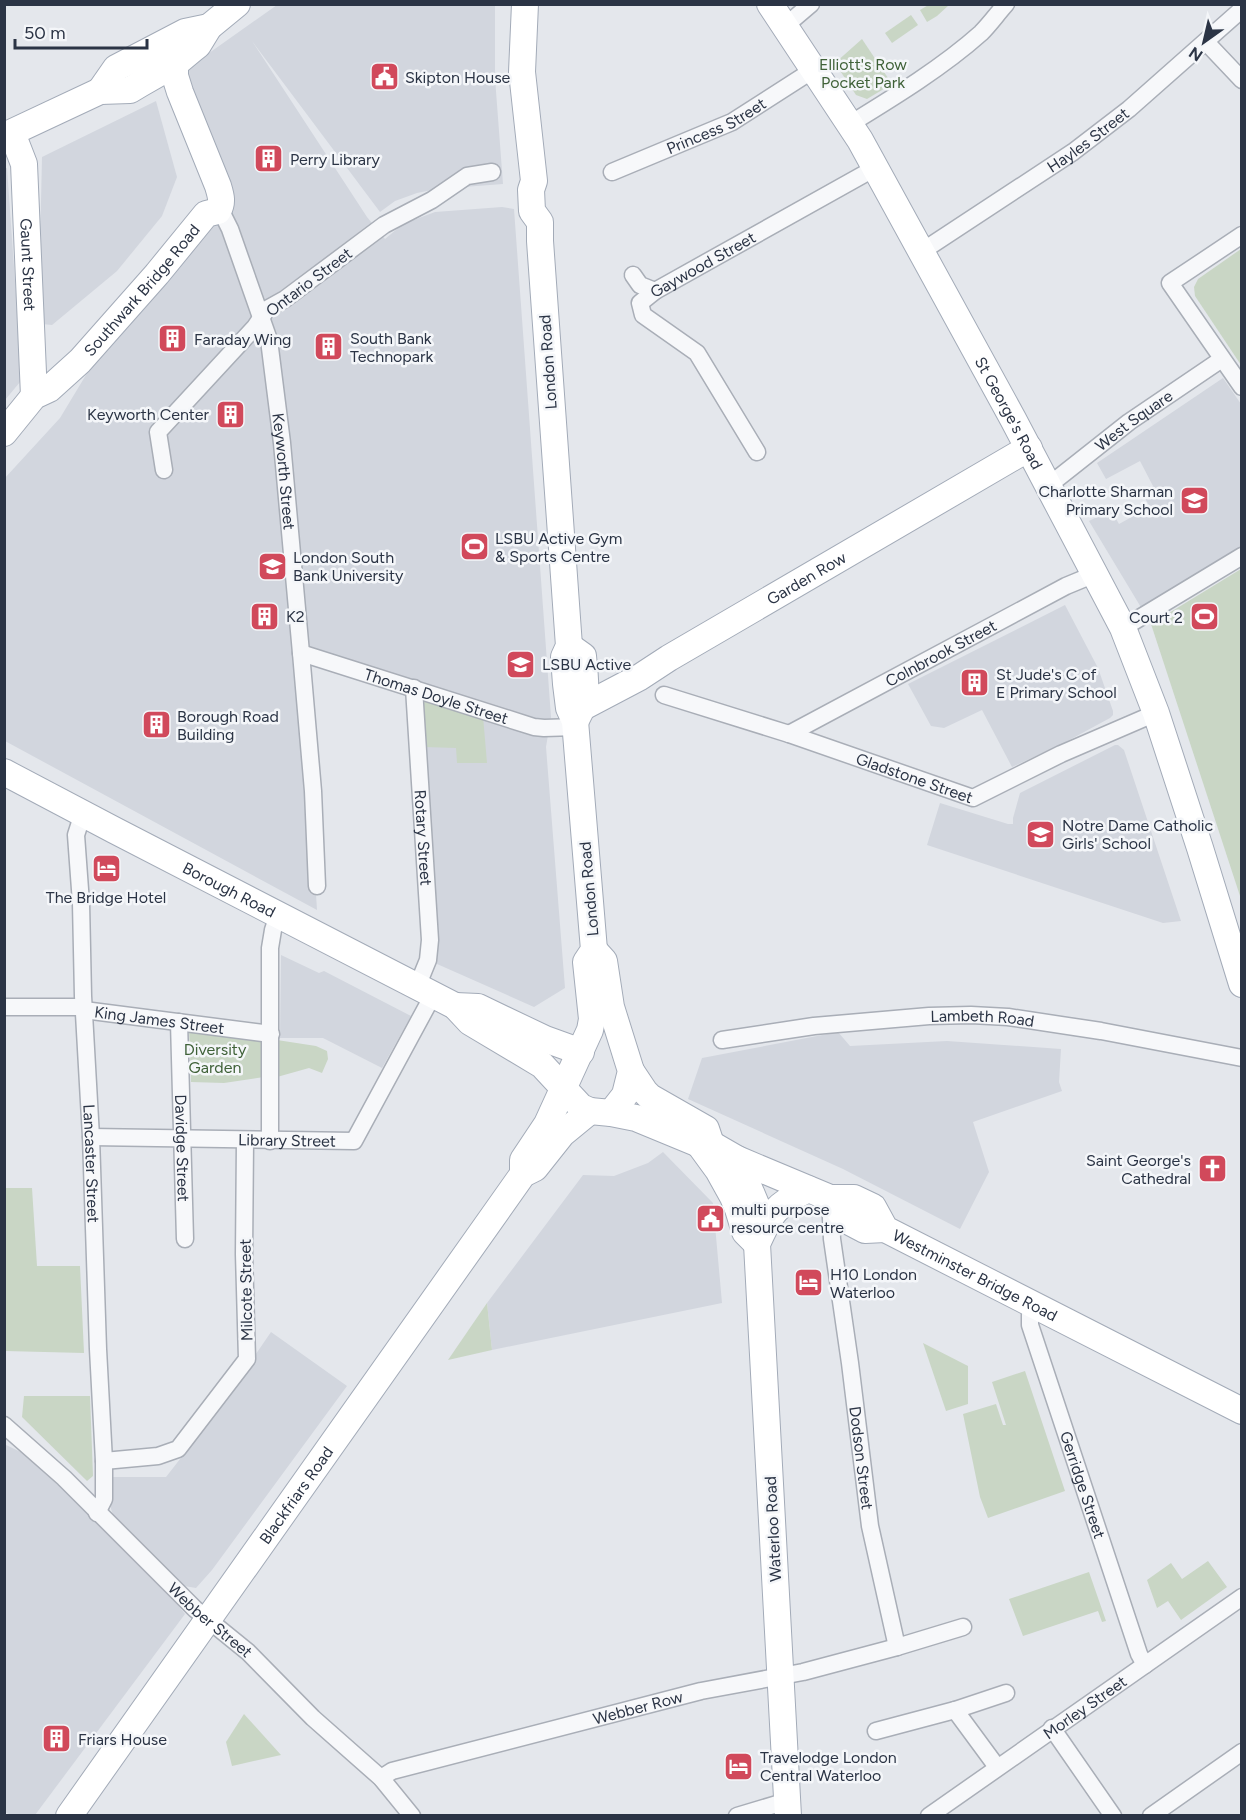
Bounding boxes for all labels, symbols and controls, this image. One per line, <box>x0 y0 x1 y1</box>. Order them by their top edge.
scale bar <box>15 12 147 50</box>
north arrow <box>1174 12 1234 72</box>
text: 50 m <box>24 22 66 44</box>
text: N <box>1185 43 1206 65</box>
park label: Elliott's Row Pocket Park <box>819 55 907 92</box>
public building icon: Skipton House <box>368 61 400 93</box>
place label: Skipton House <box>405 68 511 87</box>
street label: Princess Street <box>664 93 769 158</box>
street label: Hayles Street <box>1043 103 1132 176</box>
building icon: Perry Library <box>253 143 285 175</box>
place label: Perry Library <box>290 150 380 169</box>
street label: Gaunt Street <box>17 218 40 312</box>
street label: Southwark Bridge Road <box>80 220 203 360</box>
street label: Gaywood Street <box>647 227 759 301</box>
street label: Ontario Street <box>262 244 356 320</box>
street label: London Road <box>535 314 561 410</box>
building icon: Faraday Wing <box>157 323 189 355</box>
place label: South Bank Technopark <box>350 329 433 366</box>
place label: Faraday Wing <box>194 330 292 349</box>
building icon: South Bank Technopark <box>313 331 345 363</box>
street label: St George's Road <box>971 353 1047 472</box>
street label: West Square <box>1091 386 1176 455</box>
building icon: Keyworth Center <box>214 398 246 430</box>
place label: Keyworth Center <box>87 405 210 424</box>
street label: Keyworth Street <box>269 412 299 531</box>
place label: Charlotte Sharman Primary School <box>1038 482 1173 519</box>
school or university icon: Charlotte Sharman Primary School <box>1178 484 1210 516</box>
place label: LSBU Active Gym & Sports Centre <box>495 529 622 566</box>
sports icon: LSBU Active Gym & Sports Centre <box>458 531 490 563</box>
street label: Garden Row <box>763 547 850 608</box>
place label: London South Bank University <box>293 548 404 585</box>
school or university icon: London South Bank University <box>256 550 288 582</box>
building icon: K2 <box>249 600 281 632</box>
sports icon: Court 2 <box>1188 601 1220 633</box>
place label: K2 <box>286 607 305 626</box>
place label: Court 2 <box>1129 608 1183 627</box>
street label: Colnbrook Street <box>882 616 1000 690</box>
school or university icon: LSBU Active <box>505 648 537 680</box>
place label: LSBU Active <box>542 655 631 674</box>
street label: Thomas Doyle Street <box>362 664 511 728</box>
place label: St Jude's C of E Primary School <box>996 665 1117 702</box>
building icon: St Jude's C of E Primary School <box>959 667 991 699</box>
place label: Borough Road Building <box>177 707 279 744</box>
building icon: Borough Road Building <box>140 709 172 741</box>
street label: Gladstone Street <box>854 749 976 807</box>
street label: Rotary Street <box>411 789 436 886</box>
place label: Notre Dame Catholic Girls' School <box>1062 816 1213 853</box>
school or university icon: Notre Dame Catholic Girls' School <box>1025 818 1057 850</box>
street label: London Road <box>575 841 603 937</box>
hotel icon: The Bridge Hotel <box>90 853 122 885</box>
street label: Borough Road <box>180 858 279 921</box>
place label: The Bridge Hotel <box>46 888 166 907</box>
street label: King James Street <box>93 1002 225 1037</box>
street label: Lambeth Road <box>930 1005 1036 1030</box>
park label: Diversity Garden <box>184 1040 247 1077</box>
street label: Davidge Street <box>172 1094 193 1202</box>
street label: Lancaster Street <box>80 1104 103 1223</box>
street label: Library Street <box>238 1130 336 1150</box>
place label: Saint George's Cathedral <box>1086 1151 1191 1188</box>
church icon: Saint George's Cathedral <box>1196 1153 1228 1185</box>
place label: multi purpose resource centre <box>731 1200 844 1237</box>
public building icon: multi purpose resource centre <box>694 1202 726 1234</box>
street label: Westminster Bridge Road <box>890 1225 1061 1325</box>
street label: Milcote Street <box>236 1239 256 1341</box>
place label: H10 London Waterloo <box>830 1265 917 1302</box>
hotel icon: H10 London Waterloo <box>793 1267 825 1299</box>
street label: Dodson Street <box>846 1405 877 1511</box>
street label: Gerridge Street <box>1056 1429 1110 1541</box>
street label: Blackfriars Road <box>255 1443 337 1547</box>
street label: Waterloo Road <box>761 1476 785 1582</box>
street label: Webber Street <box>164 1578 257 1661</box>
street label: Morley Street <box>1039 1671 1130 1743</box>
street label: Webber Row <box>591 1687 685 1728</box>
building icon: Friars House <box>41 1723 73 1755</box>
place label: Friars House <box>78 1730 167 1749</box>
place label: Travelodge London Central Waterloo <box>760 1748 897 1785</box>
hotel icon: Travelodge London Central Waterloo <box>723 1750 755 1782</box>

